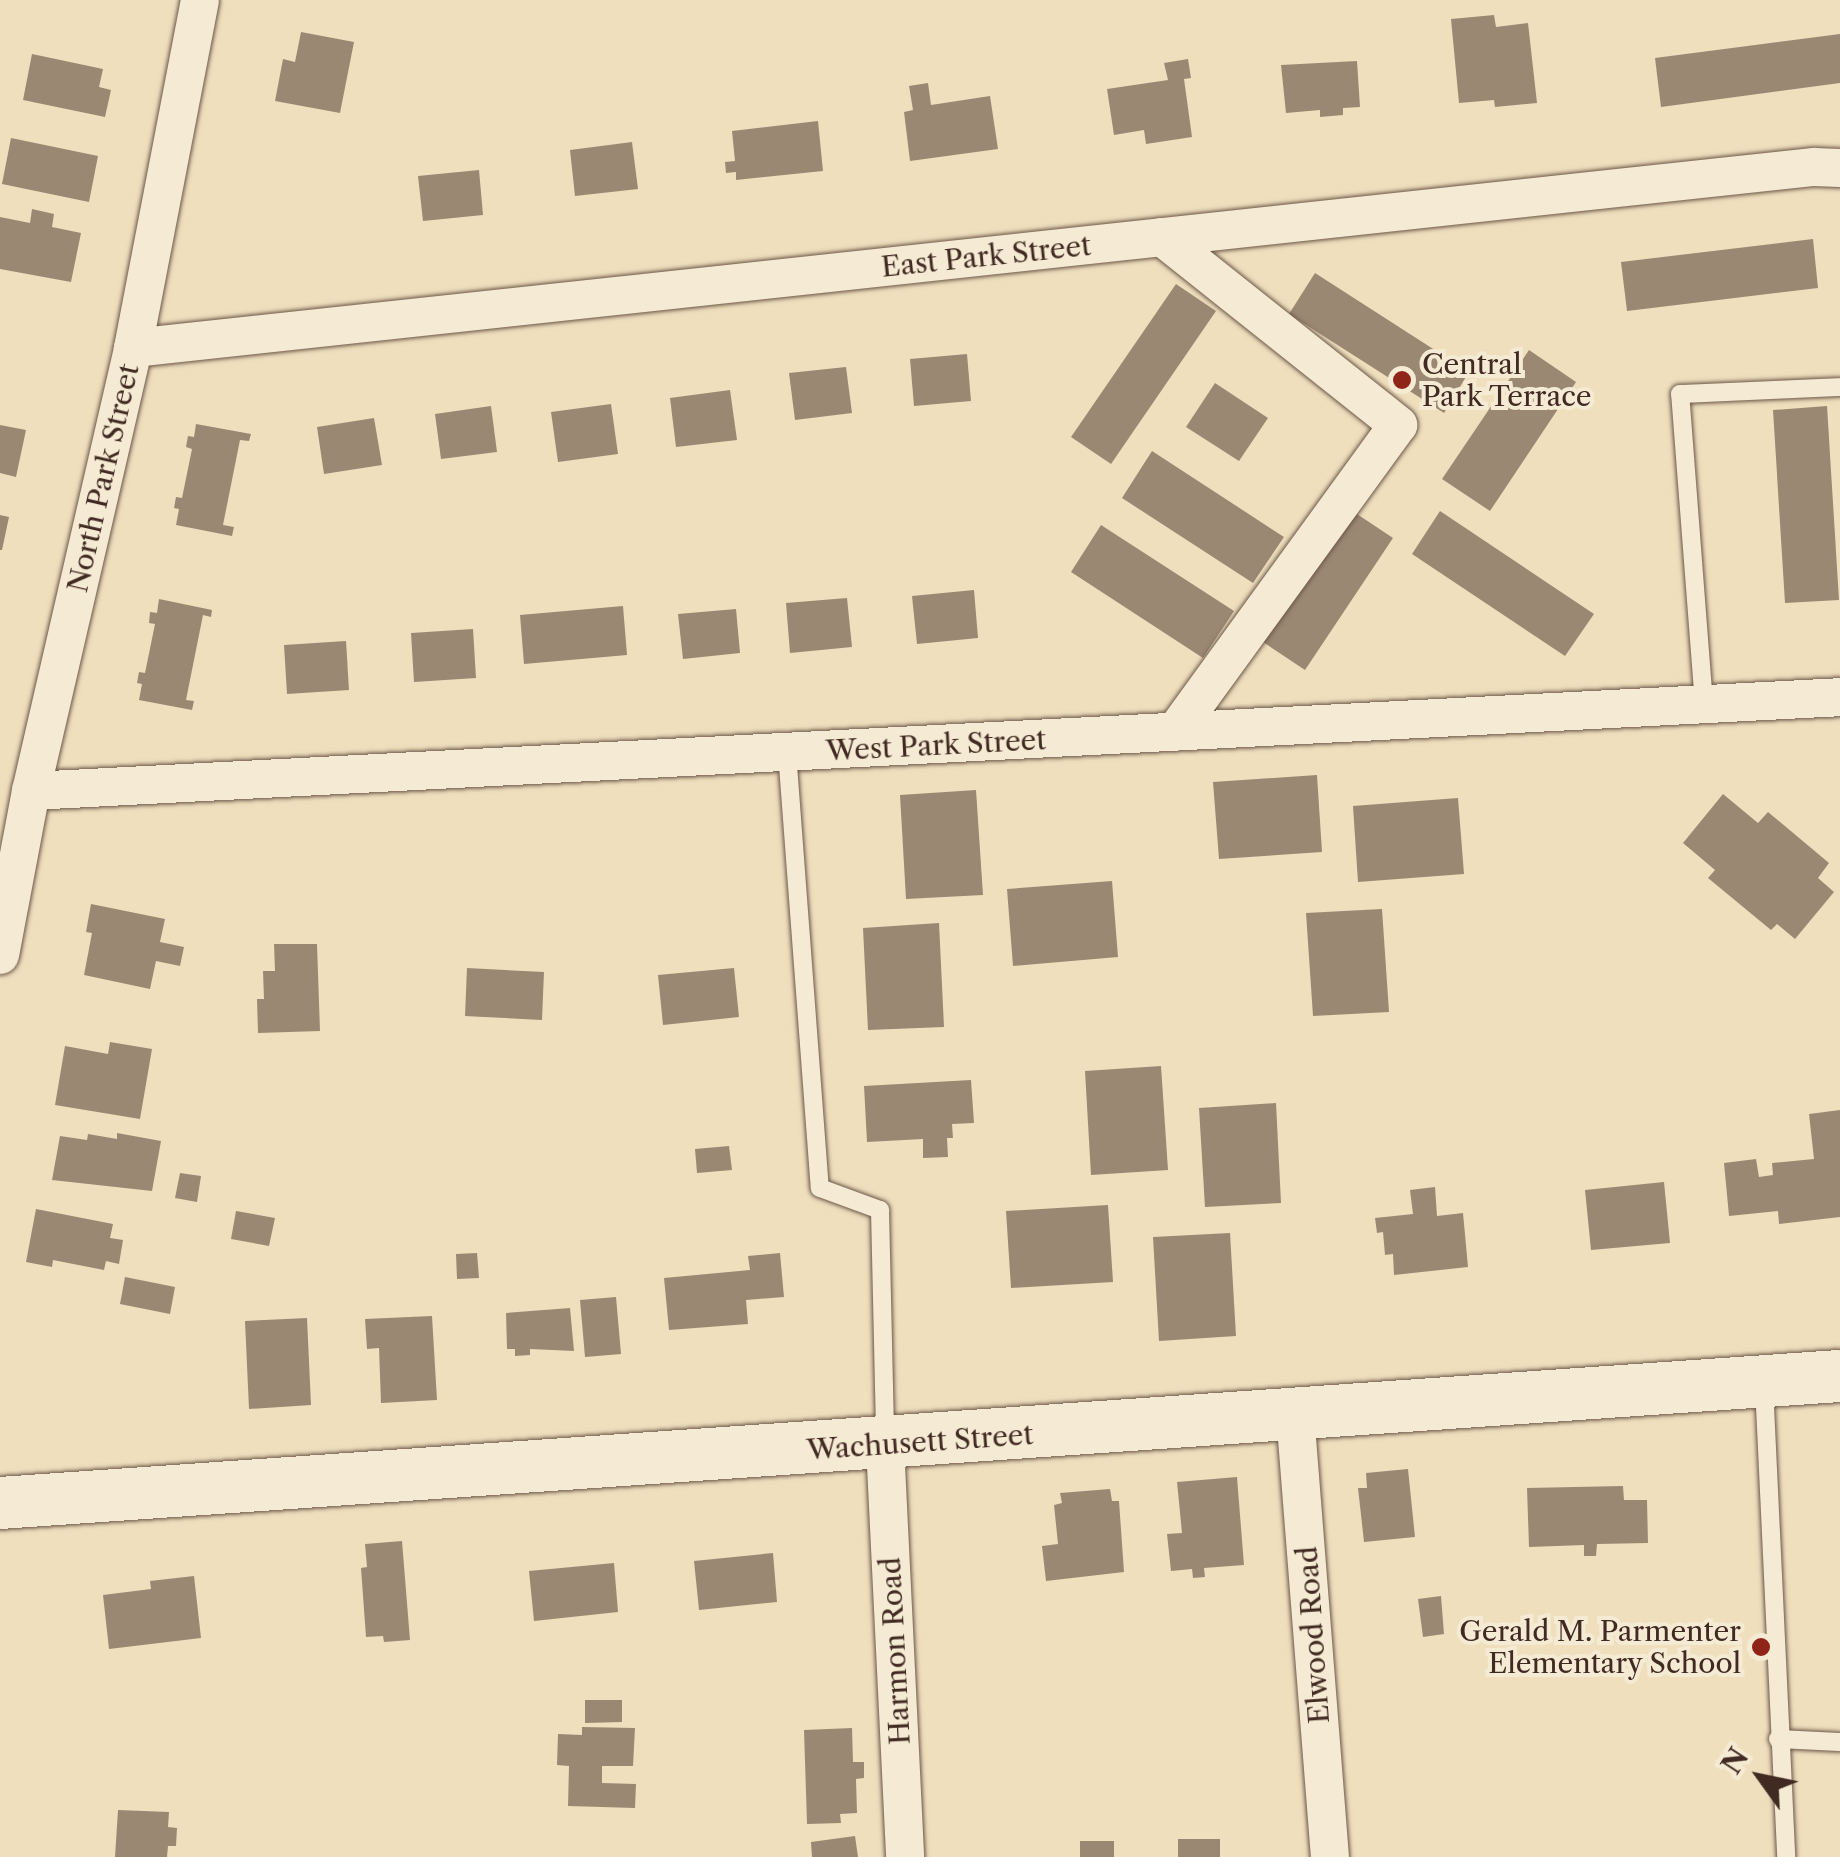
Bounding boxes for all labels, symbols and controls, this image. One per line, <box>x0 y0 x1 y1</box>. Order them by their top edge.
street label: East Park Street <box>879 228 1093 284</box>
place label: Central Park Terrace <box>1422 347 1593 413</box>
street label: North Park Street <box>60 360 146 596</box>
marker: Central Park Terrace <box>1391 369 1413 391</box>
street label: West Park Street <box>825 722 1047 768</box>
street label: Wachusett Street <box>806 1417 1034 1467</box>
street label: Elwood Road <box>1290 1545 1336 1725</box>
street label: Harmon Road <box>873 1556 917 1746</box>
place label: Gerald M. Parmenter Elementary School <box>1459 1614 1741 1680</box>
marker: Gerald M. Parmenter Elementary School <box>1750 1636 1772 1658</box>
north arrow <box>1710 1727 1810 1827</box>
text: N <box>1714 1741 1756 1780</box>

